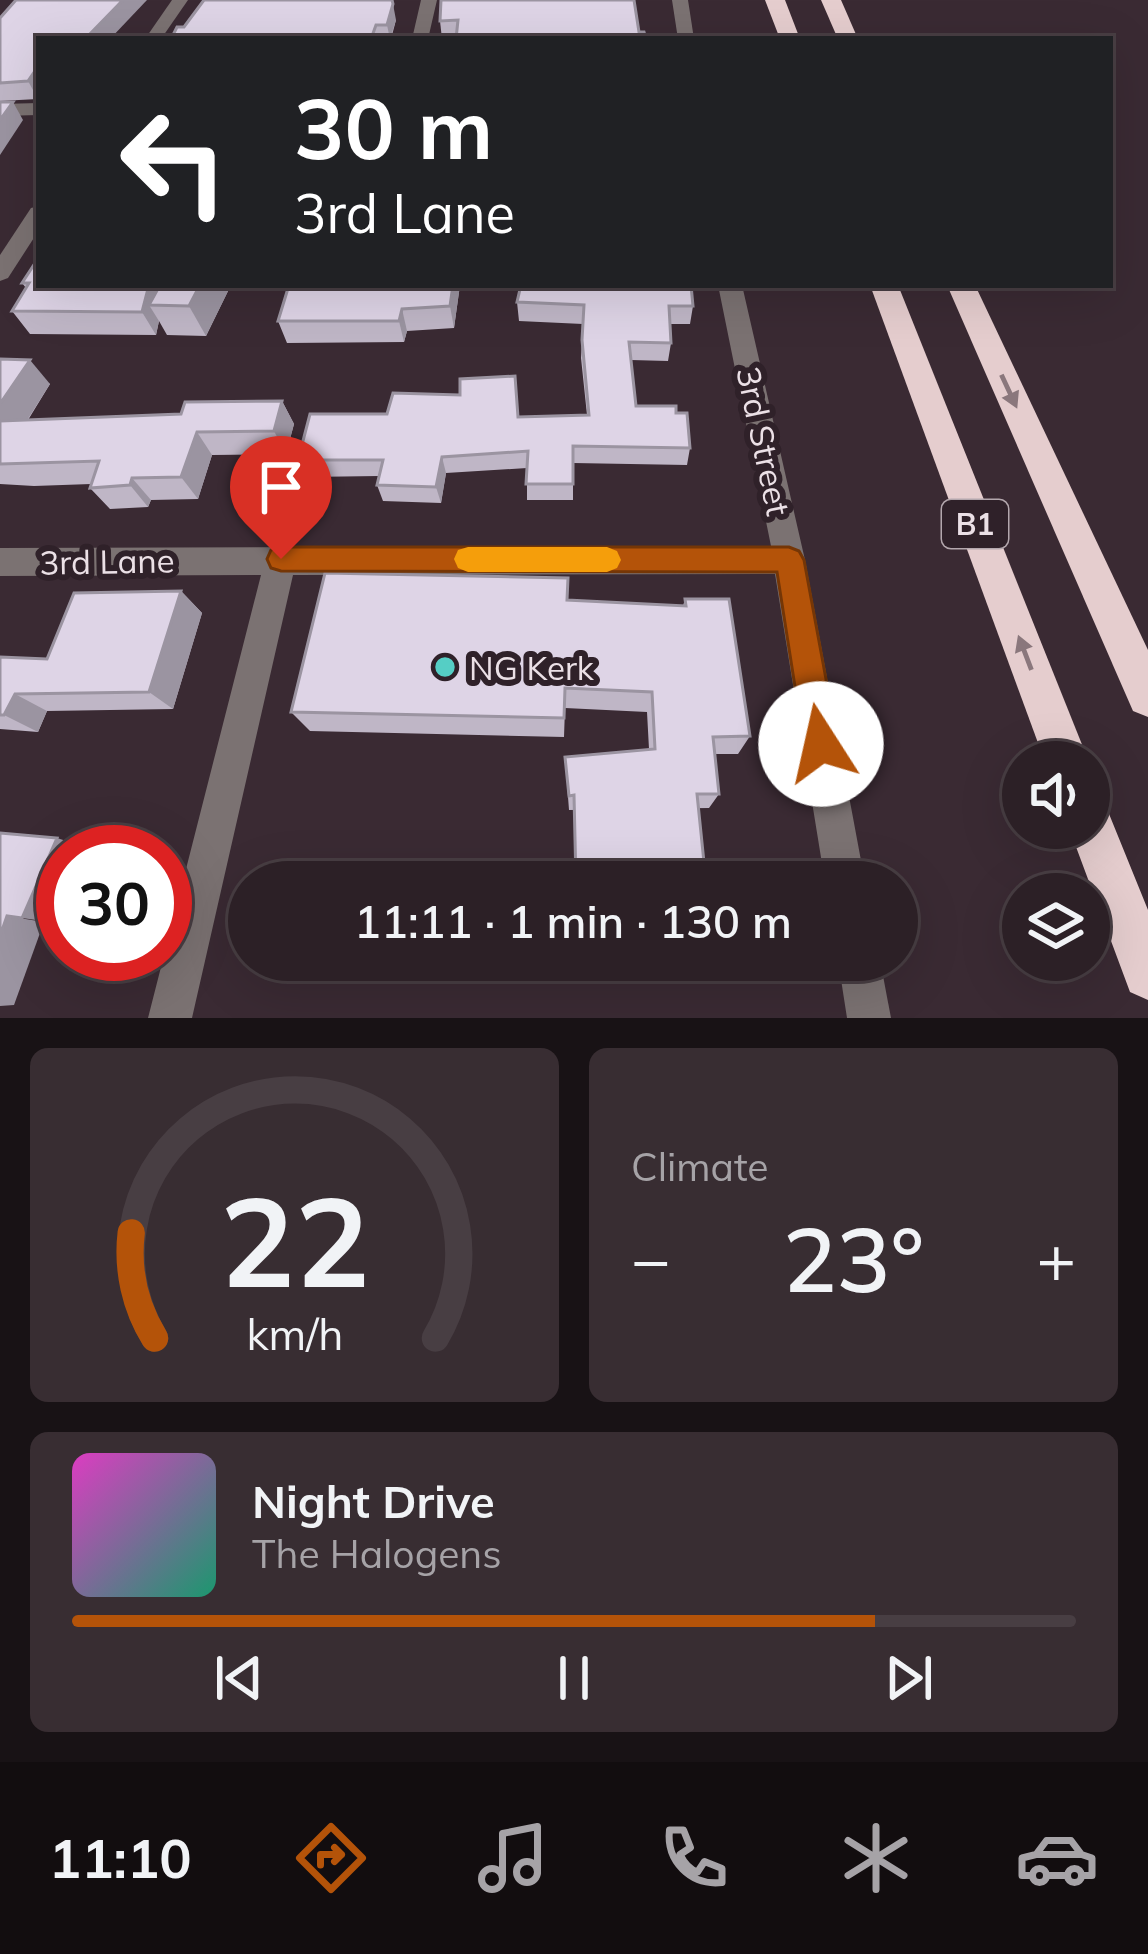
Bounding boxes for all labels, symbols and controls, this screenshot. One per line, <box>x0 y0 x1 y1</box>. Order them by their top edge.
text: 30 m <box>294 75 493 180</box>
icon: left <box>96 84 252 240</box>
text: 3rd Lane <box>294 179 515 247</box>
street label: 3rd Street <box>728 363 800 519</box>
one-way arrow <box>999 374 1019 409</box>
pin <box>230 436 332 559</box>
icon: arrive <box>248 454 314 520</box>
road number: B1 <box>942 500 1008 548</box>
street label: 3rd Lane <box>39 539 175 583</box>
one-way arrow <box>1015 634 1034 670</box>
place label: NG Kerk <box>469 647 595 688</box>
marker: NG Kerk <box>432 654 458 680</box>
position arrow <box>758 681 884 807</box>
map controls <box>1002 741 1110 981</box>
button: sound <box>1002 741 1110 849</box>
speed limit sign: 30 <box>36 825 192 981</box>
button: layers <box>1002 873 1110 981</box>
text: 11:11 · 1 min · 130 m <box>354 893 792 949</box>
text: Climate <box>631 1142 769 1191</box>
text: 22 <box>220 1162 369 1318</box>
text: 23° <box>783 1202 924 1315</box>
text: − <box>631 1217 671 1300</box>
text: + <box>1036 1217 1076 1300</box>
text: km/h <box>246 1307 343 1361</box>
text: Night Drive <box>252 1473 495 1529</box>
text: The Halogens <box>252 1529 502 1578</box>
icon: previous <box>206 1645 272 1711</box>
icon: pause <box>541 1645 607 1711</box>
icon: next <box>876 1645 942 1711</box>
icon: directions <box>289 1816 373 1900</box>
icon: music <box>471 1816 555 1900</box>
icon: phone <box>652 1816 736 1900</box>
icon: climate <box>834 1816 918 1900</box>
icon: car <box>1015 1816 1099 1900</box>
text: 11:10 <box>49 1824 192 1892</box>

